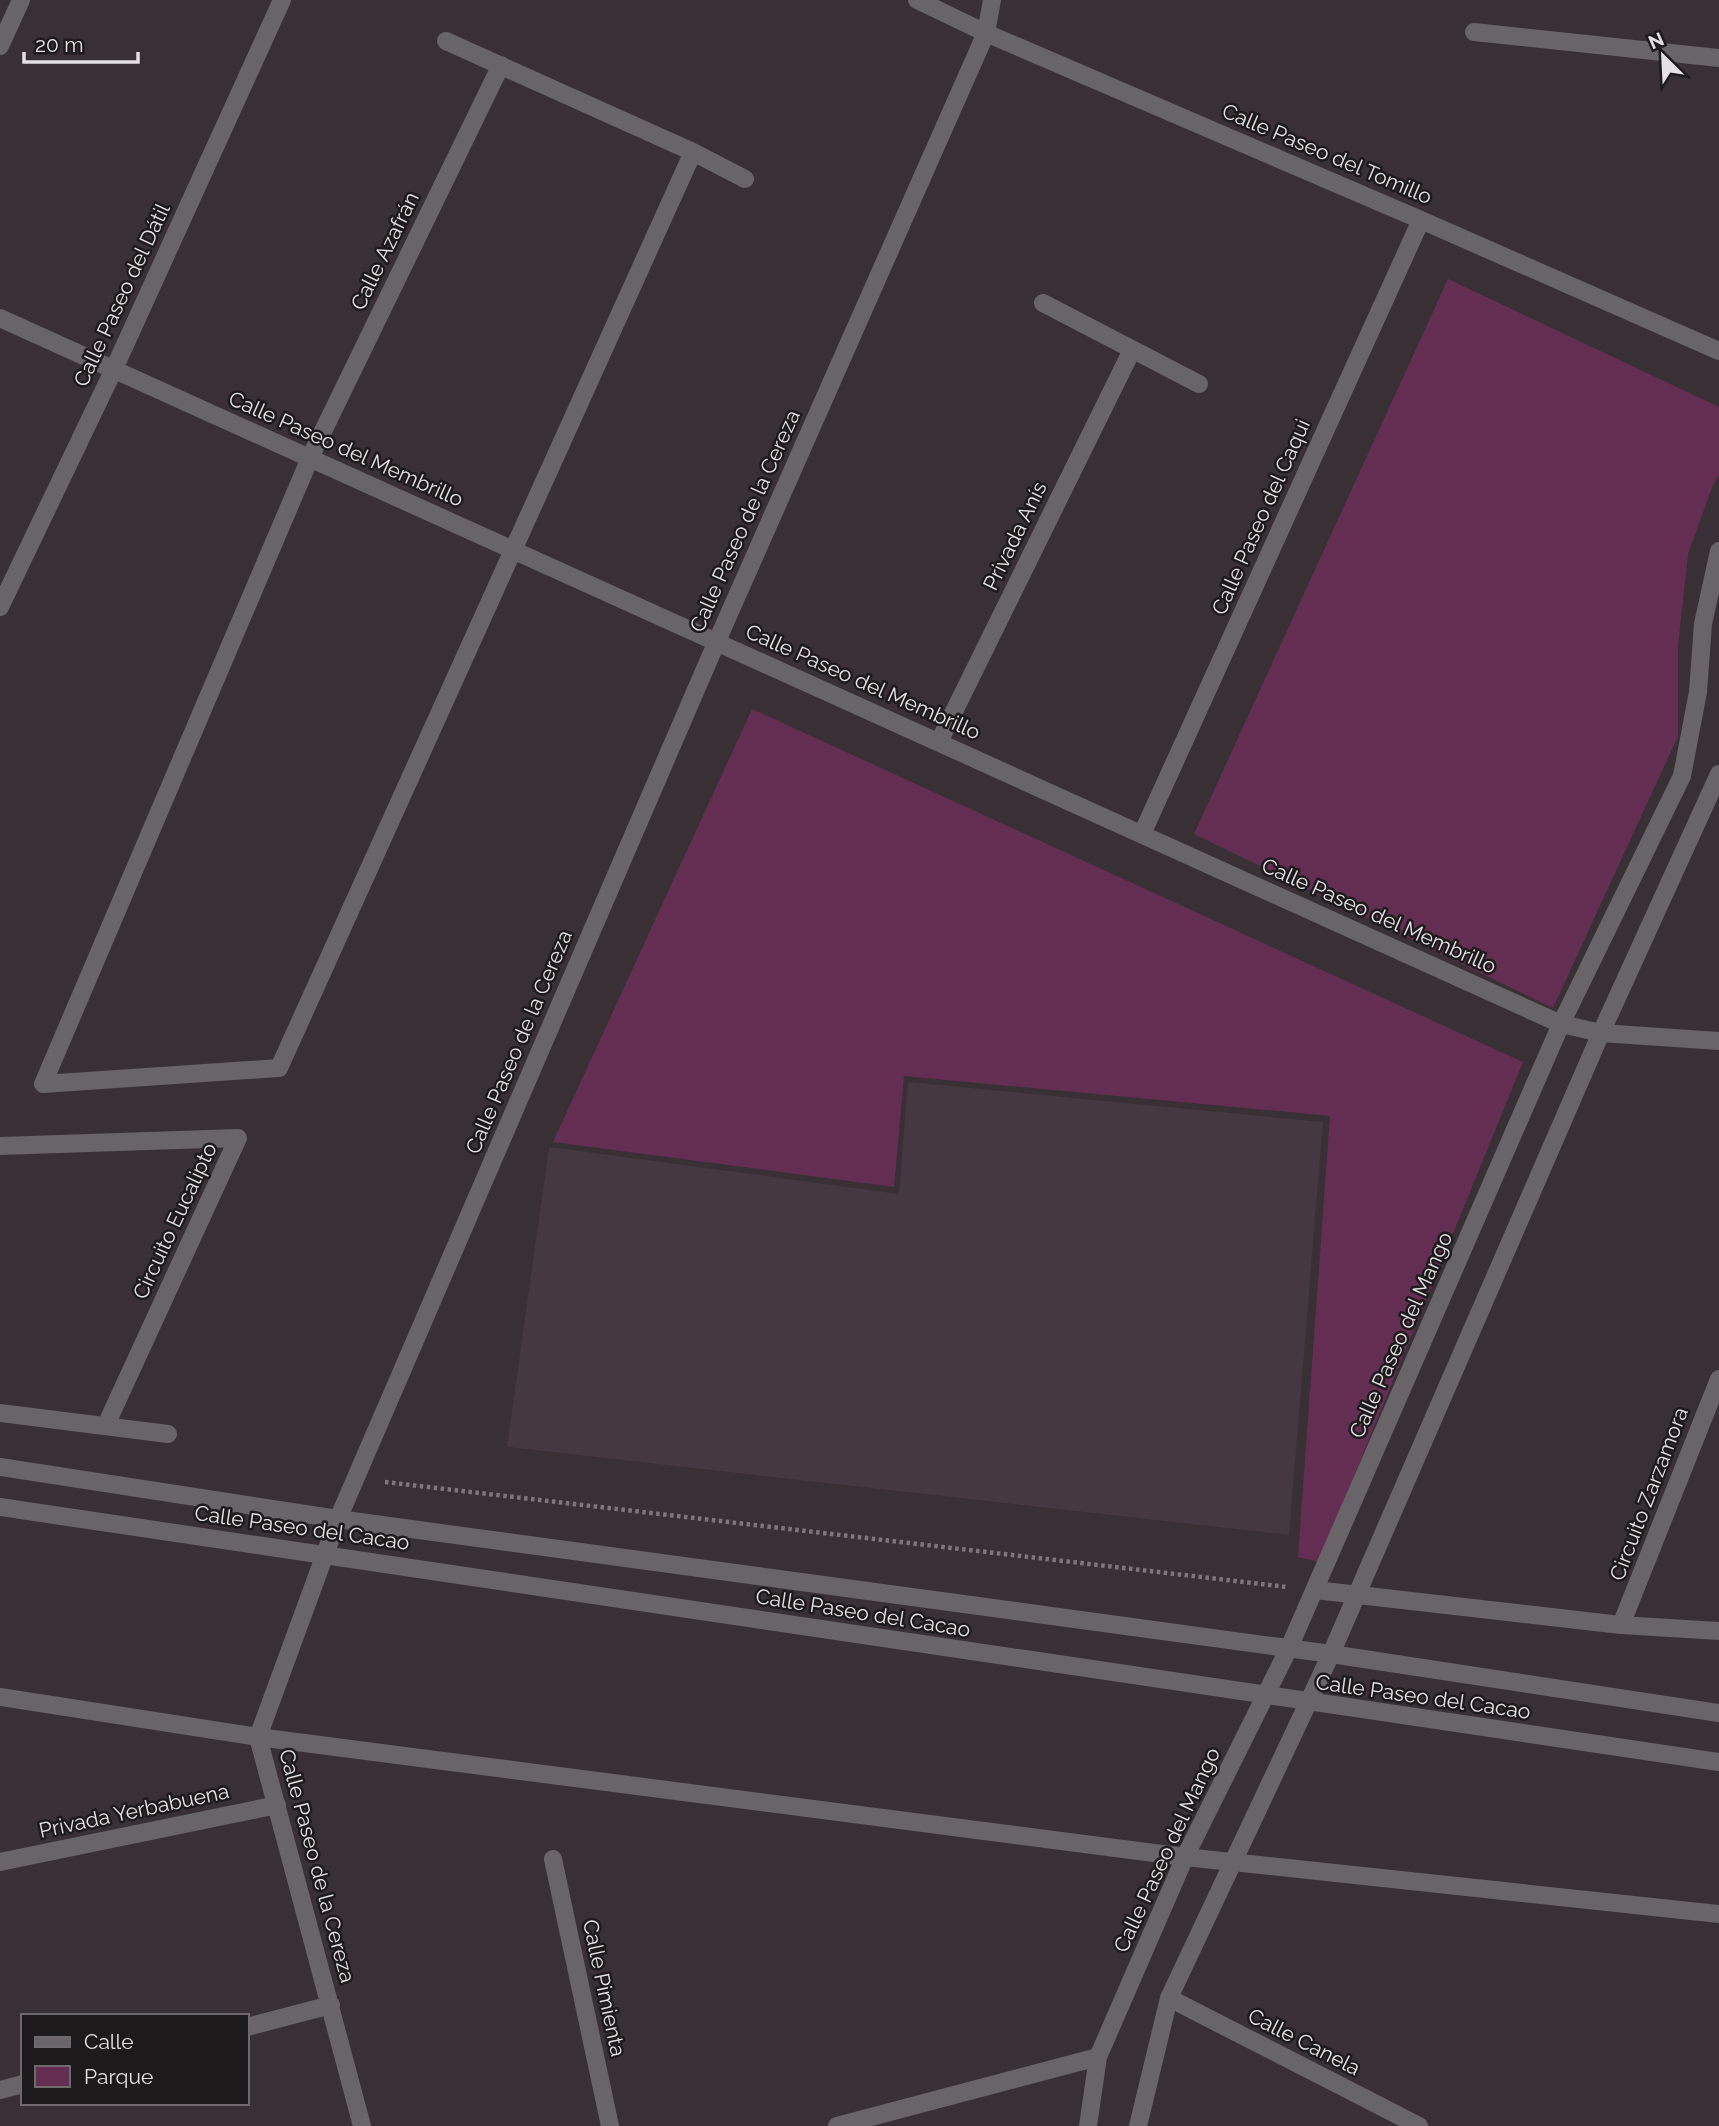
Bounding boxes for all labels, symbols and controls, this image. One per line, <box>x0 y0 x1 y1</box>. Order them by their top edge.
scale bar <box>24 21 138 65</box>
north arrow <box>1628 21 1698 91</box>
text: N <box>1645 27 1667 53</box>
text: 20 m <box>35 32 83 57</box>
street label: Calle Paseo del Tomillo <box>1218 98 1436 209</box>
street label: Calle Azafrán <box>345 188 424 314</box>
street label: Calle Paseo del Dátil <box>68 199 175 390</box>
street label: Calle Paseo del Membrillo <box>225 385 467 512</box>
street label: Calle Paseo de la Cereza <box>684 406 805 636</box>
street label: Calle Paseo del Caqui <box>1206 415 1315 618</box>
street label: Privada Anís <box>978 477 1052 594</box>
street label: Calle Paseo del Membrillo <box>742 618 984 745</box>
street label: Calle Paseo del Membrillo <box>1258 852 1500 979</box>
street label: Calle Paseo de la Cereza <box>460 926 577 1157</box>
street label: Circuito Eucalipto <box>127 1139 222 1303</box>
street label: Calle Paseo del Mango <box>1344 1228 1457 1442</box>
street label: Circuito Zarzamora <box>1604 1404 1693 1584</box>
street label: Calle Paseo del Cacao <box>193 1500 411 1555</box>
street label: Calle Paseo del Cacao <box>754 1583 972 1642</box>
street label: Calle Paseo del Cacao <box>1314 1669 1532 1724</box>
street label: Calle Paseo del Mango <box>1108 1743 1225 1956</box>
street label: Calle Paseo de la Cereza <box>274 1746 361 1985</box>
street label: Privada Yerbabuena <box>37 1778 231 1843</box>
street label: Calle Pimienta <box>578 1917 631 2059</box>
street label: Calle Canela <box>1244 2003 1364 2081</box>
legend <box>21 2014 248 2105</box>
text: Calle <box>84 2029 134 2054</box>
text: Parque <box>84 2064 153 2089</box>

